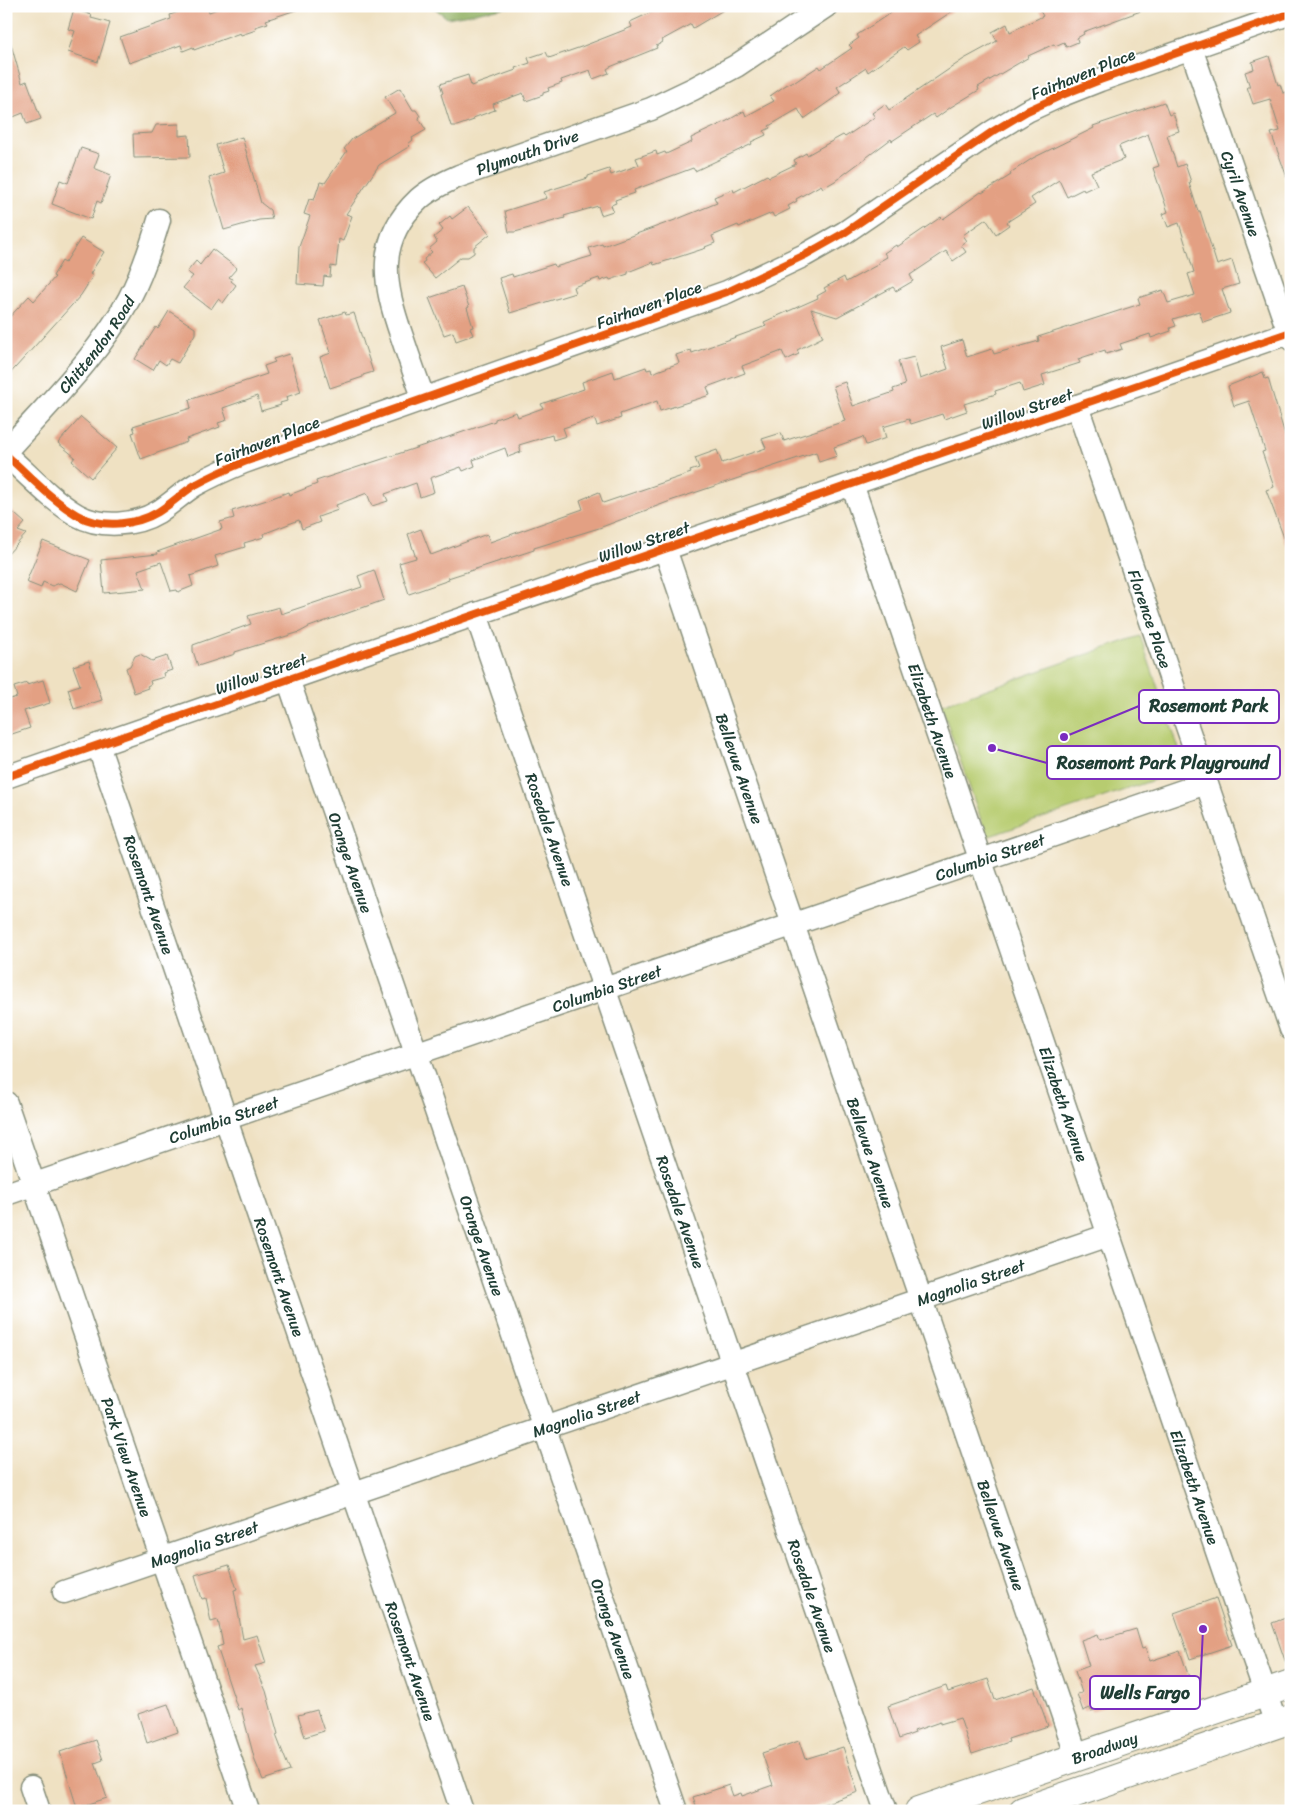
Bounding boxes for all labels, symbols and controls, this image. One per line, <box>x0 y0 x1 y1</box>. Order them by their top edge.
street label: Fairhaven Place <box>1026 40 1140 108</box>
street label: Plymouth Drive <box>472 121 583 184</box>
street label: Cyril Avenue <box>1213 147 1269 241</box>
street label: Fairhaven Place <box>592 272 706 338</box>
street label: Chittendon Road <box>50 289 143 400</box>
street label: Willow Street <box>977 380 1077 438</box>
street label: Fairhaven Place <box>210 408 324 474</box>
street label: Willow Street <box>594 513 694 571</box>
street label: Florence Place <box>1120 565 1181 672</box>
street label: Willow Street <box>211 645 311 703</box>
street label: Elizabeth Avenue <box>900 659 966 783</box>
callout: Rosemont Park <box>1139 690 1279 723</box>
text: Rosemont Park <box>1148 690 1269 722</box>
street label: Bellevue Avenue <box>707 709 772 828</box>
callout: Rosemont Park Playground <box>1047 746 1280 779</box>
text: Rosemont Park Playground <box>1056 747 1271 779</box>
street label: Rosedale Avenue <box>517 769 583 890</box>
street label: Orange Avenue <box>320 808 382 917</box>
street label: Columbia Street <box>931 825 1049 889</box>
street label: Rosemont Avenue <box>115 831 183 959</box>
street label: Columbia Street <box>548 956 666 1021</box>
street label: Elizabeth Avenue <box>1031 1042 1097 1166</box>
street label: Columbia Street <box>165 1087 283 1152</box>
street label: Bellevue Avenue <box>839 1093 903 1212</box>
street label: Rosedale Avenue <box>648 1151 714 1273</box>
street label: Orange Avenue <box>451 1191 513 1300</box>
street label: Rosemont Avenue <box>246 1213 314 1341</box>
street label: Magnolia Street <box>912 1250 1029 1314</box>
street label: Magnolia Street <box>528 1381 645 1446</box>
street label: Park View Avenue <box>93 1393 161 1521</box>
street label: Elizabeth Avenue <box>1162 1425 1228 1549</box>
street label: Bellevue Avenue <box>969 1476 1034 1595</box>
street label: Magnolia Street <box>146 1512 263 1576</box>
street label: Rosedale Avenue <box>779 1535 845 1657</box>
street label: Orange Avenue <box>583 1574 644 1683</box>
street label: Rosemont Avenue <box>377 1597 445 1725</box>
callout: Wells Fargo <box>1090 1676 1200 1709</box>
text: Wells Fargo <box>1100 1677 1190 1709</box>
street label: Broadway <box>1067 1723 1142 1772</box>

